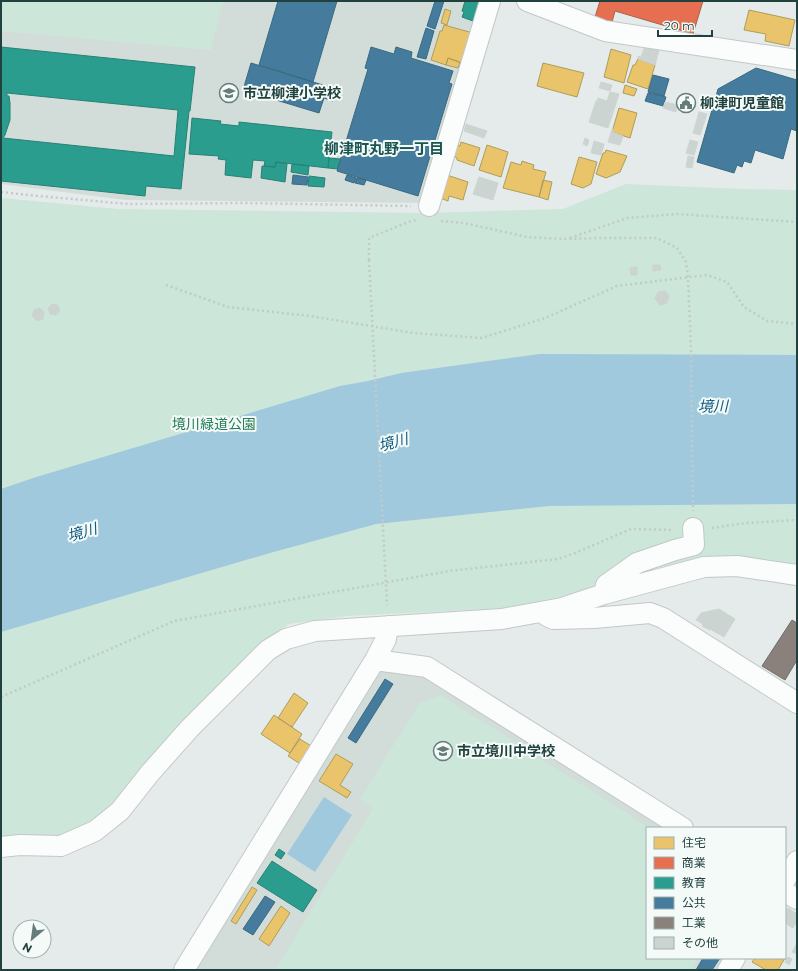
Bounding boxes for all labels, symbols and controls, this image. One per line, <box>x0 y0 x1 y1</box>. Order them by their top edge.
scale bar <box>658 12 712 38</box>
text: 20 m <box>664 18 695 33</box>
school or university icon: 市立柳津小学校 <box>218 82 240 104</box>
place label: 市立柳津小学校 <box>243 84 341 102</box>
public building icon: 柳津町児童館 <box>675 92 697 114</box>
place label: 柳津町児童館 <box>700 94 784 112</box>
district label: 柳津町丸野一丁目 <box>324 139 444 158</box>
water label: 境川 <box>698 396 730 416</box>
park label: 境川緑道公園 <box>172 415 256 433</box>
water label: 境川 <box>376 428 412 455</box>
water label: 境川 <box>65 518 101 545</box>
school or university icon: 市立境川中学校 <box>432 740 454 762</box>
place label: 市立境川中学校 <box>457 742 555 760</box>
legend <box>646 827 786 959</box>
text: 住宅 <box>682 835 706 850</box>
text: 商業 <box>682 855 706 870</box>
text: 教育 <box>682 875 706 890</box>
text: 公共 <box>682 895 706 910</box>
text: 工業 <box>682 915 706 930</box>
north arrow <box>12 919 52 959</box>
text: その他 <box>682 935 718 950</box>
text: N <box>20 939 34 956</box>

